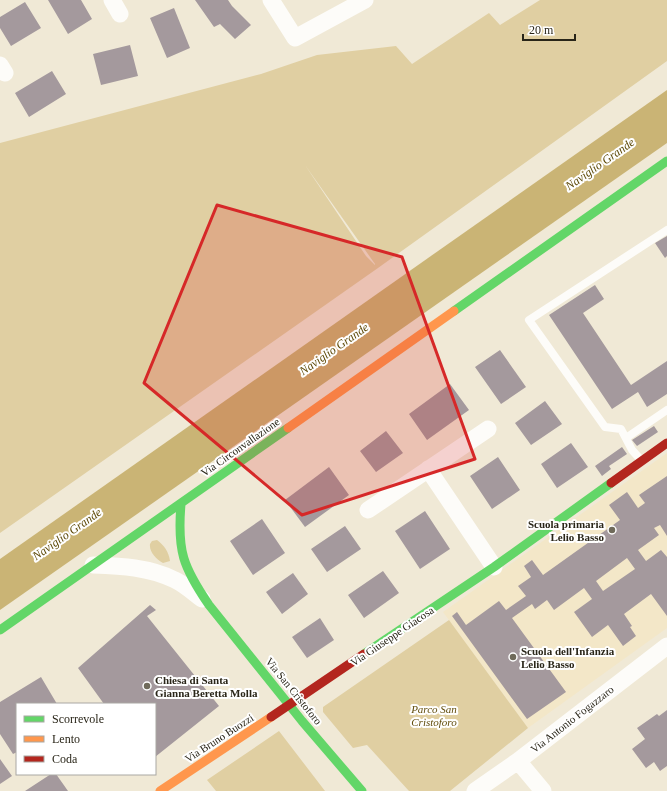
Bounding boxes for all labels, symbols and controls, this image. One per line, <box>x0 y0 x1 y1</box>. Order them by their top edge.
scale bar <box>523 16 575 42</box>
text: 20 m <box>529 23 554 37</box>
water label: Naviglio Grande <box>562 135 638 194</box>
water label: Naviglio Grande <box>296 320 372 379</box>
street label: Via Circonvallazione <box>198 415 282 479</box>
water label: Naviglio Grande <box>29 505 105 564</box>
place label: Scuola primaria Lelio Basso <box>528 518 604 543</box>
marker: Scuola primaria Lelio Basso <box>607 525 617 535</box>
street label: Via Giuseppe Giacosa <box>348 604 436 668</box>
place label: Scuola dell'Infanzia Lelio Basso <box>521 645 615 670</box>
marker: Scuola dell'Infanzia Lelio Basso <box>508 652 518 662</box>
street label: Via San Cristoforo <box>263 655 325 727</box>
place label: Chiesa di Santa Gianna Beretta Molla <box>155 674 258 699</box>
marker: Chiesa di Santa Gianna Beretta Molla <box>142 681 152 691</box>
street label: Via Antonio Fogazzaro <box>528 683 616 755</box>
legend <box>16 703 156 775</box>
park label: Parco San Cristoforo <box>410 703 457 728</box>
street label: Via Bruno Buozzi <box>182 711 256 765</box>
text: Scorrevole <box>52 712 104 726</box>
text: Lento <box>52 732 80 746</box>
text: Coda <box>52 752 78 766</box>

